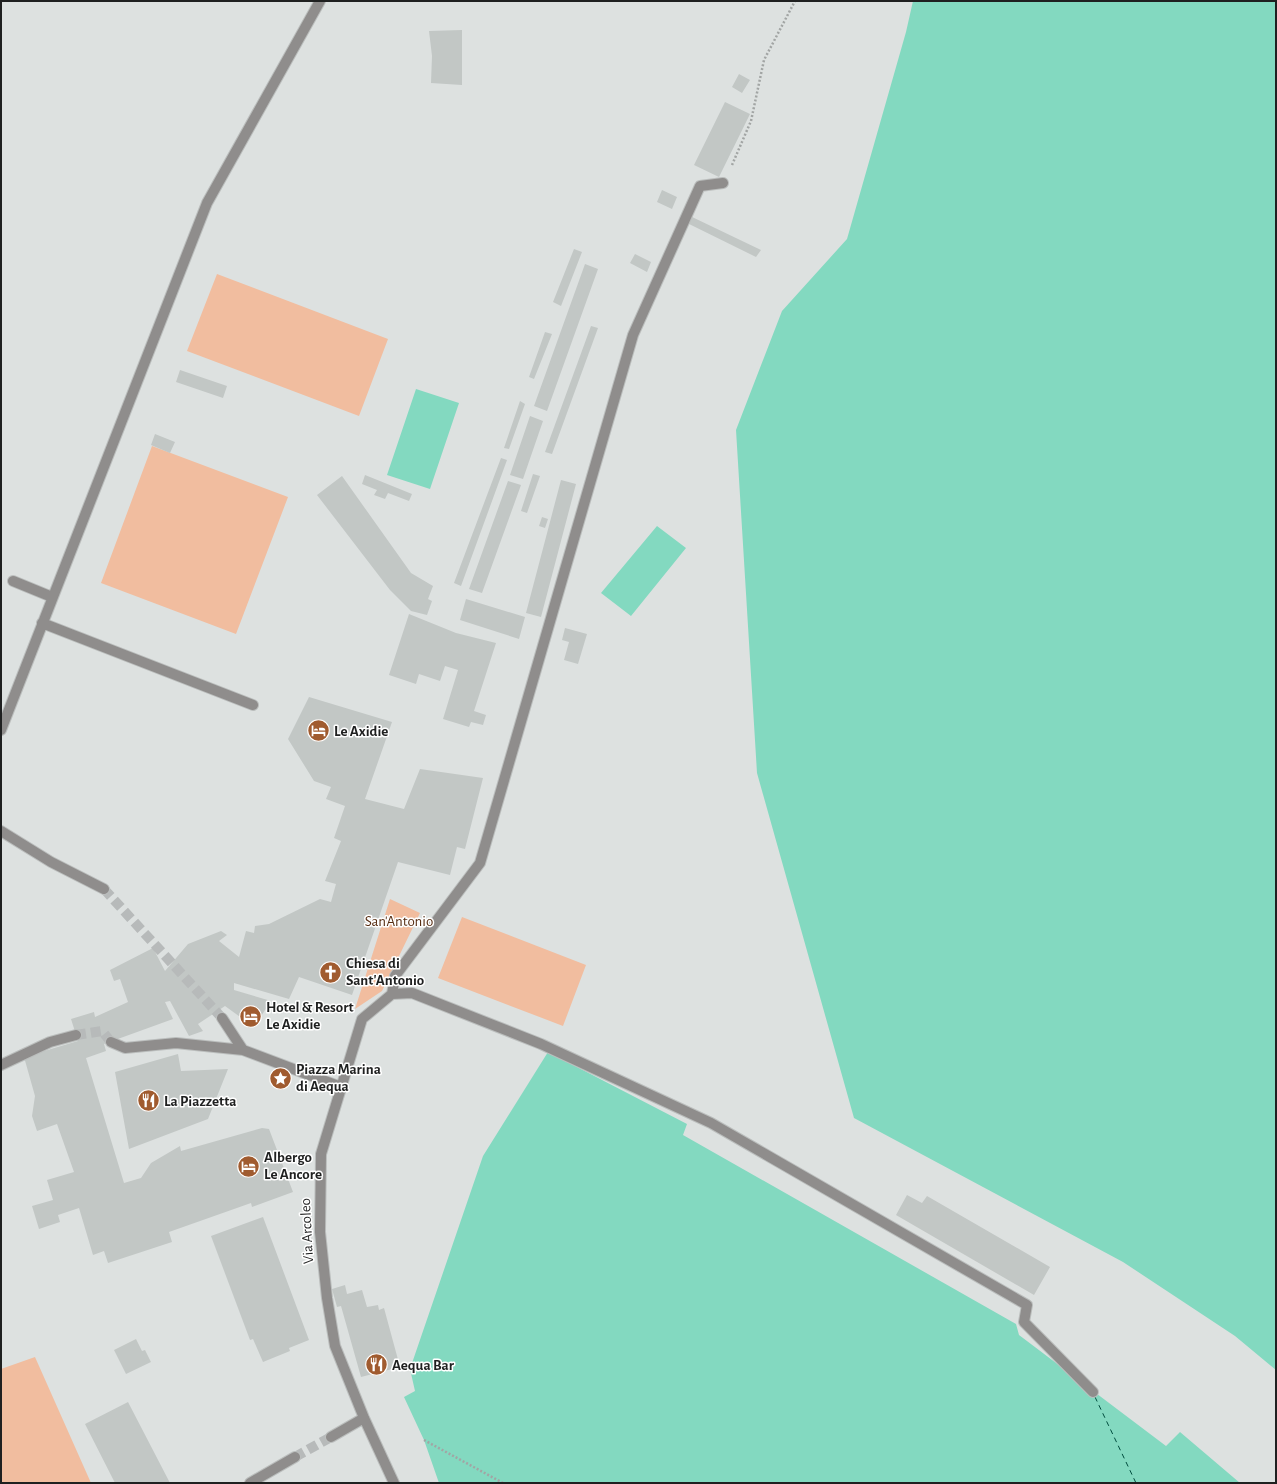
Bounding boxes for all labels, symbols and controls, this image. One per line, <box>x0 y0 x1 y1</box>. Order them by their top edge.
hotel icon: Le Axidie <box>306 718 332 744</box>
place label: Le Axidie <box>334 724 388 739</box>
park label: San'Antonio <box>365 914 433 929</box>
place label: Chiesa di Sant'Antonio <box>346 956 424 988</box>
church icon: Chiesa di Sant'Antonio <box>318 959 344 985</box>
place label: Hotel & Resort Le Axidie <box>266 1000 354 1032</box>
hotel icon: Hotel & Resort Le Axidie <box>237 1003 263 1029</box>
place label: Piazza Marina di Aequa <box>296 1062 381 1094</box>
place icon: Piazza Marina di Aequa <box>268 1065 294 1091</box>
restaurant icon: La Piazzetta <box>135 1088 161 1114</box>
place label: La Piazzetta <box>164 1094 236 1109</box>
place label: Albergo Le Ancore <box>264 1150 322 1182</box>
hotel icon: Albergo Le Ancore <box>235 1153 261 1179</box>
street label: Via Arcoleo <box>298 1198 316 1264</box>
restaurant icon: Aequa Bar <box>364 1352 390 1378</box>
place label: Aequa Bar <box>392 1358 455 1373</box>

